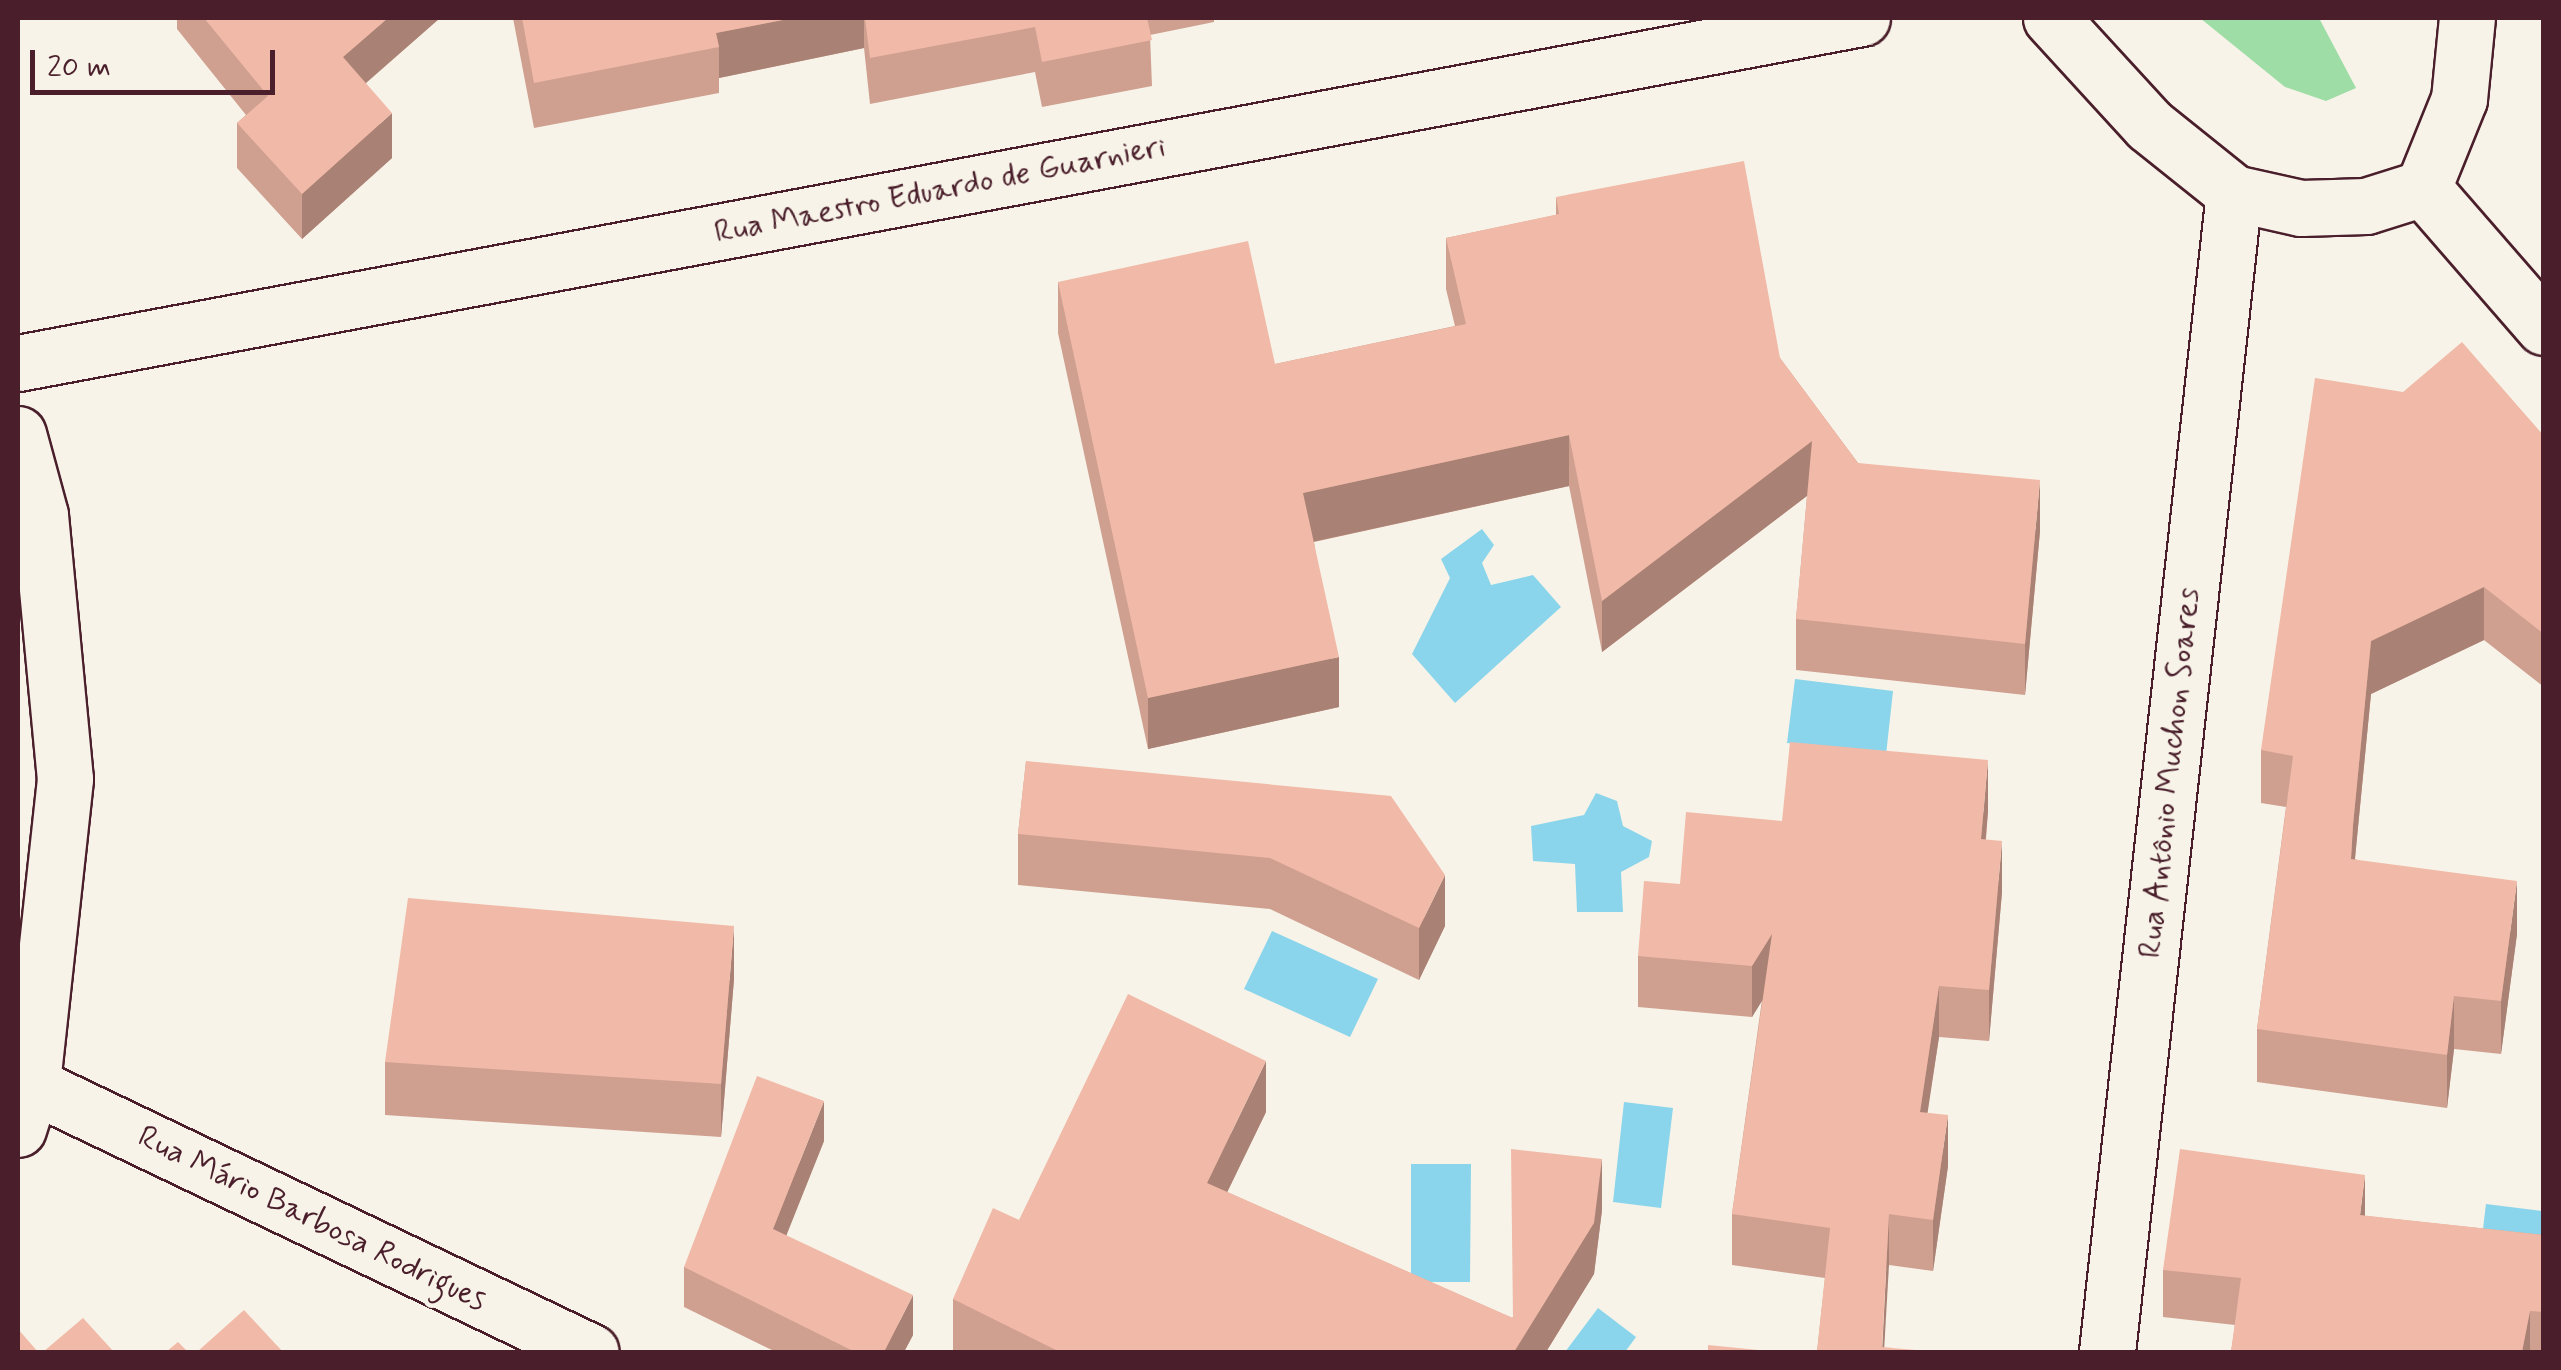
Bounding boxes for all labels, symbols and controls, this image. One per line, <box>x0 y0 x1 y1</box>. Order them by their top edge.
scale bar <box>35 30 280 92</box>
text: 20 m <box>47 48 111 87</box>
street label: Rua Maestro Eduardo de Guarnieri <box>711 127 1169 253</box>
street label: Rua Antônio Muchon Soares <box>2132 590 2208 956</box>
street label: Rua Mário Barbosa Rodrigues <box>125 1115 499 1323</box>

